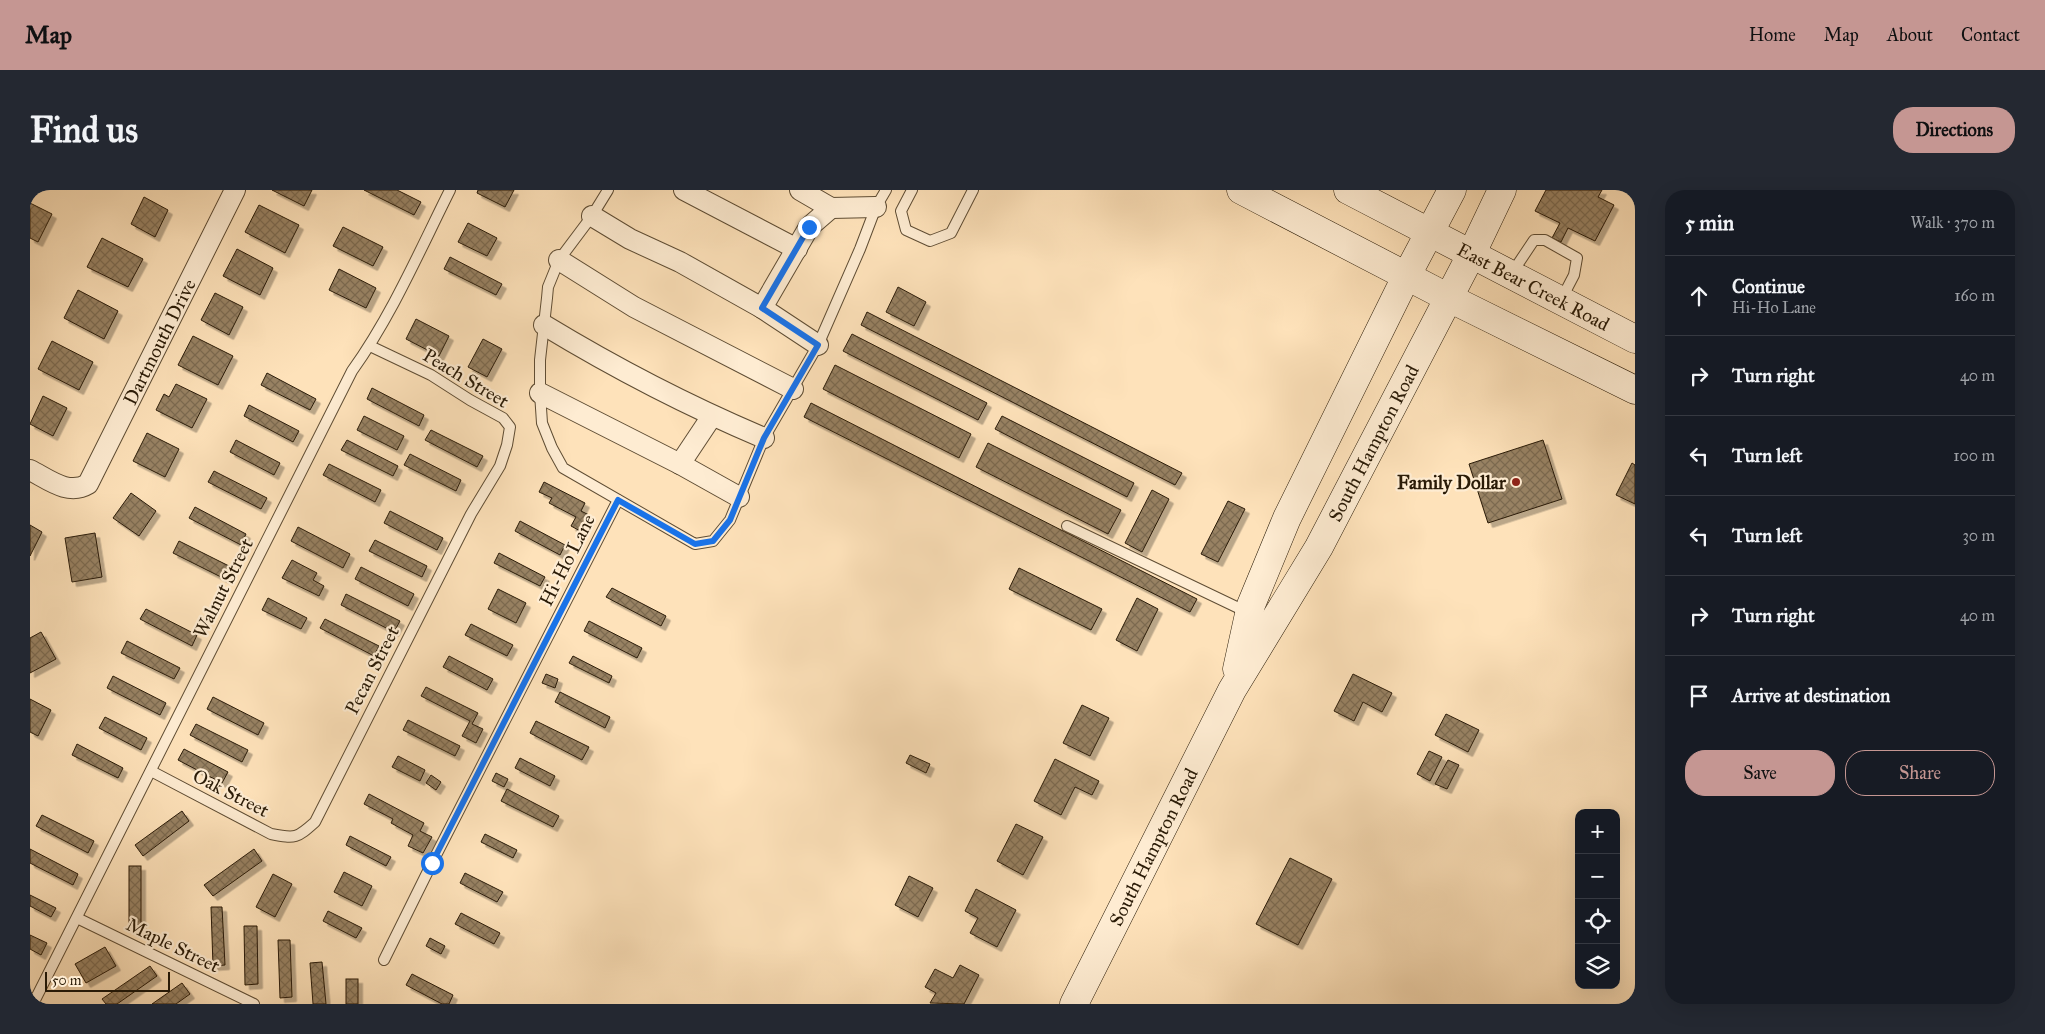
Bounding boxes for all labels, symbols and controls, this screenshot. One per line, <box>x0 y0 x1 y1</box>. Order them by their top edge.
text: Map <box>25 20 72 50</box>
text: Home <box>1749 24 1796 46</box>
text: Map <box>1824 24 1859 46</box>
text: About <box>1887 24 1933 46</box>
text: Contact <box>1961 24 2020 46</box>
button: Directions <box>1893 107 2015 153</box>
text: Find us <box>30 109 138 152</box>
text: 5 min <box>1685 210 1734 236</box>
text: Walk · 370 m <box>1911 213 1995 232</box>
route end <box>798 216 821 239</box>
street label: East Bear Creek Road <box>1453 237 1614 335</box>
street label: Dartmouth Drive <box>118 275 200 408</box>
text: Continue <box>1732 275 1805 298</box>
icon: ahead <box>1685 282 1713 310</box>
text: 160 m <box>1954 286 1995 305</box>
text: Hi-Ho Lane <box>1732 298 1816 317</box>
street label: Peach Street <box>419 343 513 413</box>
street label: South Hampton Road <box>1323 360 1424 525</box>
icon: right <box>1685 362 1713 390</box>
text: Turn right <box>1732 364 1815 387</box>
text: 40 m <box>1960 366 1995 385</box>
icon: left <box>1685 442 1713 470</box>
text: Turn left <box>1732 444 1802 467</box>
text: 100 m <box>1953 446 1995 465</box>
place label: Family Dollar <box>1397 471 1507 495</box>
marker: Family Dollar <box>1510 476 1522 488</box>
street label: Hi-Ho Lane <box>534 510 600 610</box>
icon: left <box>1685 522 1713 550</box>
text: Turn left <box>1732 524 1802 547</box>
text: 30 m <box>1962 526 1995 545</box>
street label: Walnut Street <box>188 534 258 642</box>
icon: right <box>1685 602 1713 630</box>
text: Turn right <box>1732 604 1815 627</box>
text: 40 m <box>1960 606 1995 625</box>
street label: Pecan Street <box>340 622 404 718</box>
icon: arrive <box>1685 682 1713 710</box>
text: Arrive at destination <box>1732 684 1890 707</box>
button: Save <box>1685 750 1835 796</box>
button: Share <box>1845 750 1995 796</box>
street label: Oak Street <box>189 764 273 822</box>
street label: South Hampton Road <box>1104 764 1203 929</box>
map controls <box>1575 809 1620 989</box>
button: + <box>1575 809 1620 854</box>
route start <box>421 852 444 875</box>
button: − <box>1575 854 1620 899</box>
button: locate <box>1575 899 1620 944</box>
street label: Maple Street <box>122 912 224 978</box>
button: layers <box>1575 944 1620 989</box>
scale bar <box>45 969 170 992</box>
text: 50 m <box>52 972 81 989</box>

